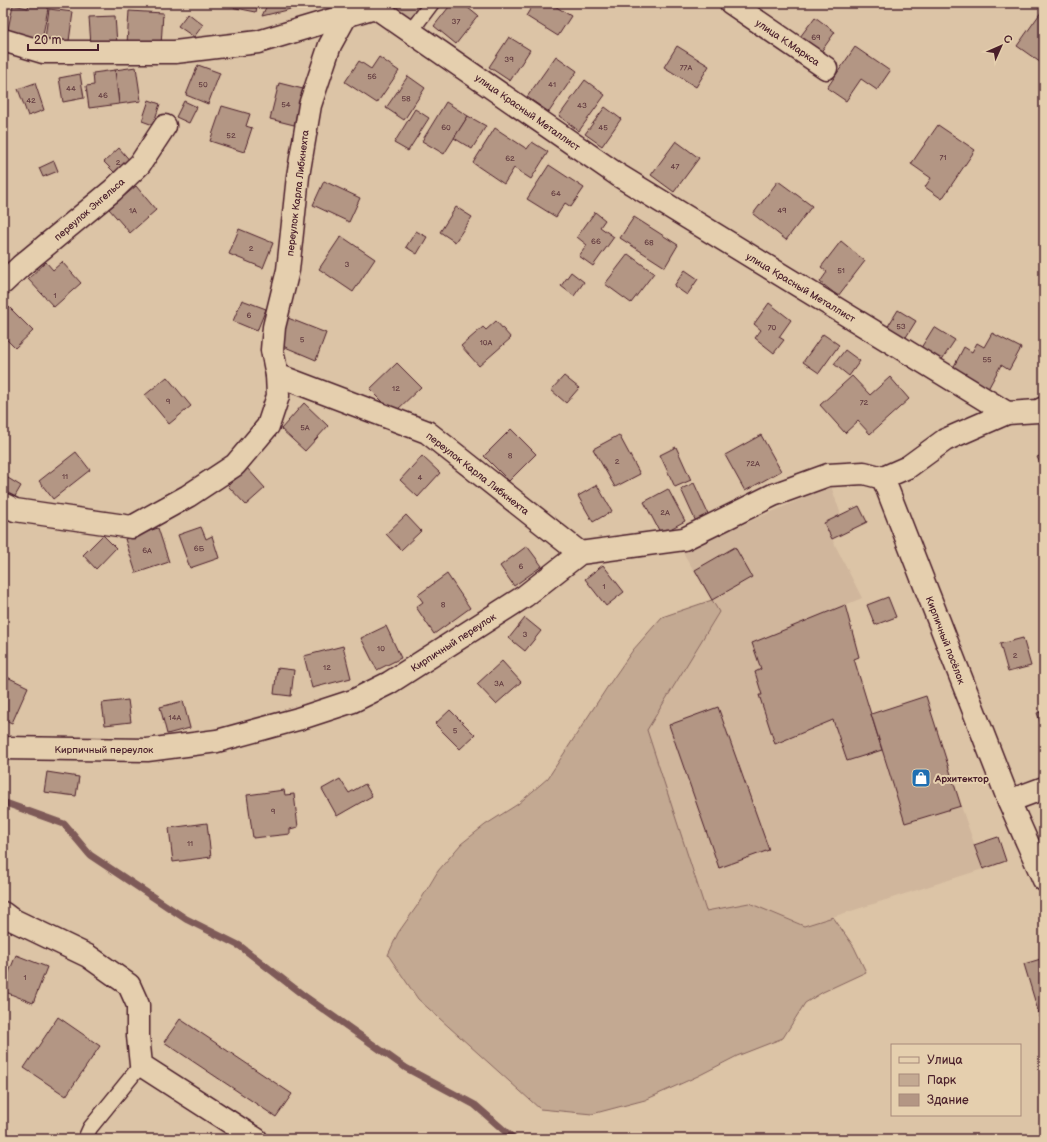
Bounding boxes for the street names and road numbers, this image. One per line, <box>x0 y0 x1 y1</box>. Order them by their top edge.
street label: улица К.Маркса <box>753 17 822 69</box>
street label: улица Красный Металлист <box>473 72 582 154</box>
street label: переулок Карла Либкнехта <box>284 129 312 257</box>
street label: переулок Энгельса <box>52 176 127 244</box>
street label: улица Красный Металлист <box>744 250 858 325</box>
street label: переулок Карла Либкнехта <box>424 430 531 518</box>
street label: Кирпичный посёлок <box>923 595 968 687</box>
street label: Кирпичный переулок <box>409 611 499 675</box>
street label: Кирпичный переулок <box>55 744 154 756</box>

